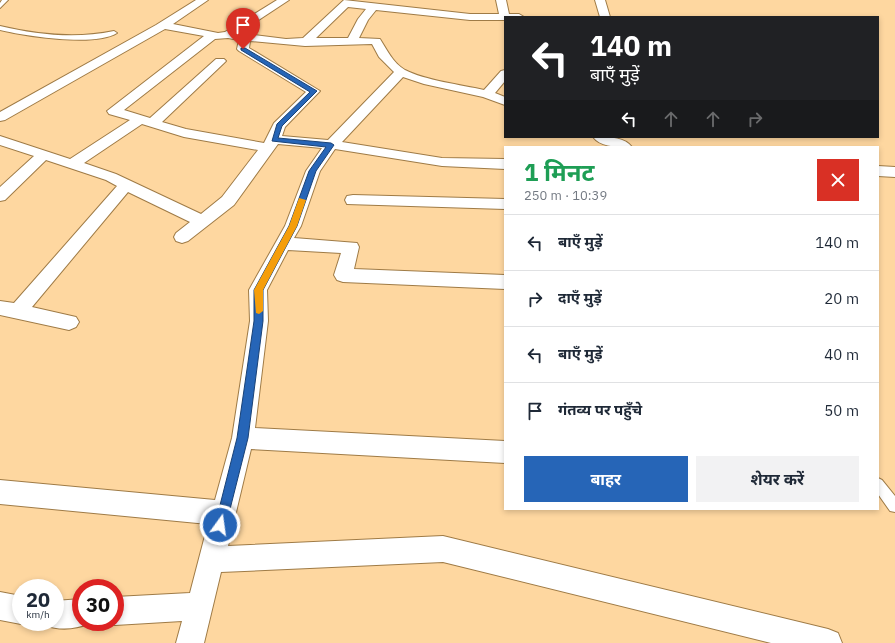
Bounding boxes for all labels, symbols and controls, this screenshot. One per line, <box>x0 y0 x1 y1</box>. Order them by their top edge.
pin <box>226 8 260 49</box>
icon: arrive <box>232 14 254 36</box>
text: 140 m <box>590 27 672 64</box>
icon: left <box>524 32 576 84</box>
text: बाएँ मुड़ें <box>590 63 640 86</box>
icon: left <box>618 108 640 130</box>
icon: ahead <box>660 108 682 130</box>
icon: ahead <box>702 108 724 130</box>
icon: right <box>744 108 766 130</box>
text: 1 मिनट <box>524 156 594 188</box>
button: close <box>817 159 859 201</box>
text: 250 m · 10:39 <box>524 187 607 204</box>
icon: left <box>524 232 546 254</box>
text: बाएँ मुड़ें <box>558 232 603 251</box>
text: 140 m <box>815 233 859 252</box>
icon: right <box>524 288 546 310</box>
text: दाएँ मुड़ें <box>558 288 602 307</box>
text: 20 m <box>824 289 859 308</box>
icon: left <box>524 344 546 366</box>
text: बाएँ मुड़ें <box>558 344 603 363</box>
text: 40 m <box>824 345 859 364</box>
icon: arrive <box>524 400 546 422</box>
text: गंतव्य पर पहुँचे <box>558 400 642 419</box>
text: 50 m <box>824 401 859 420</box>
button: बाहर <box>524 456 688 502</box>
button: शेयर करें <box>696 456 859 502</box>
position arrow <box>199 504 241 546</box>
speed limit sign: 30 <box>72 579 124 631</box>
text: 20 <box>26 586 50 613</box>
text: km/h <box>26 608 50 621</box>

